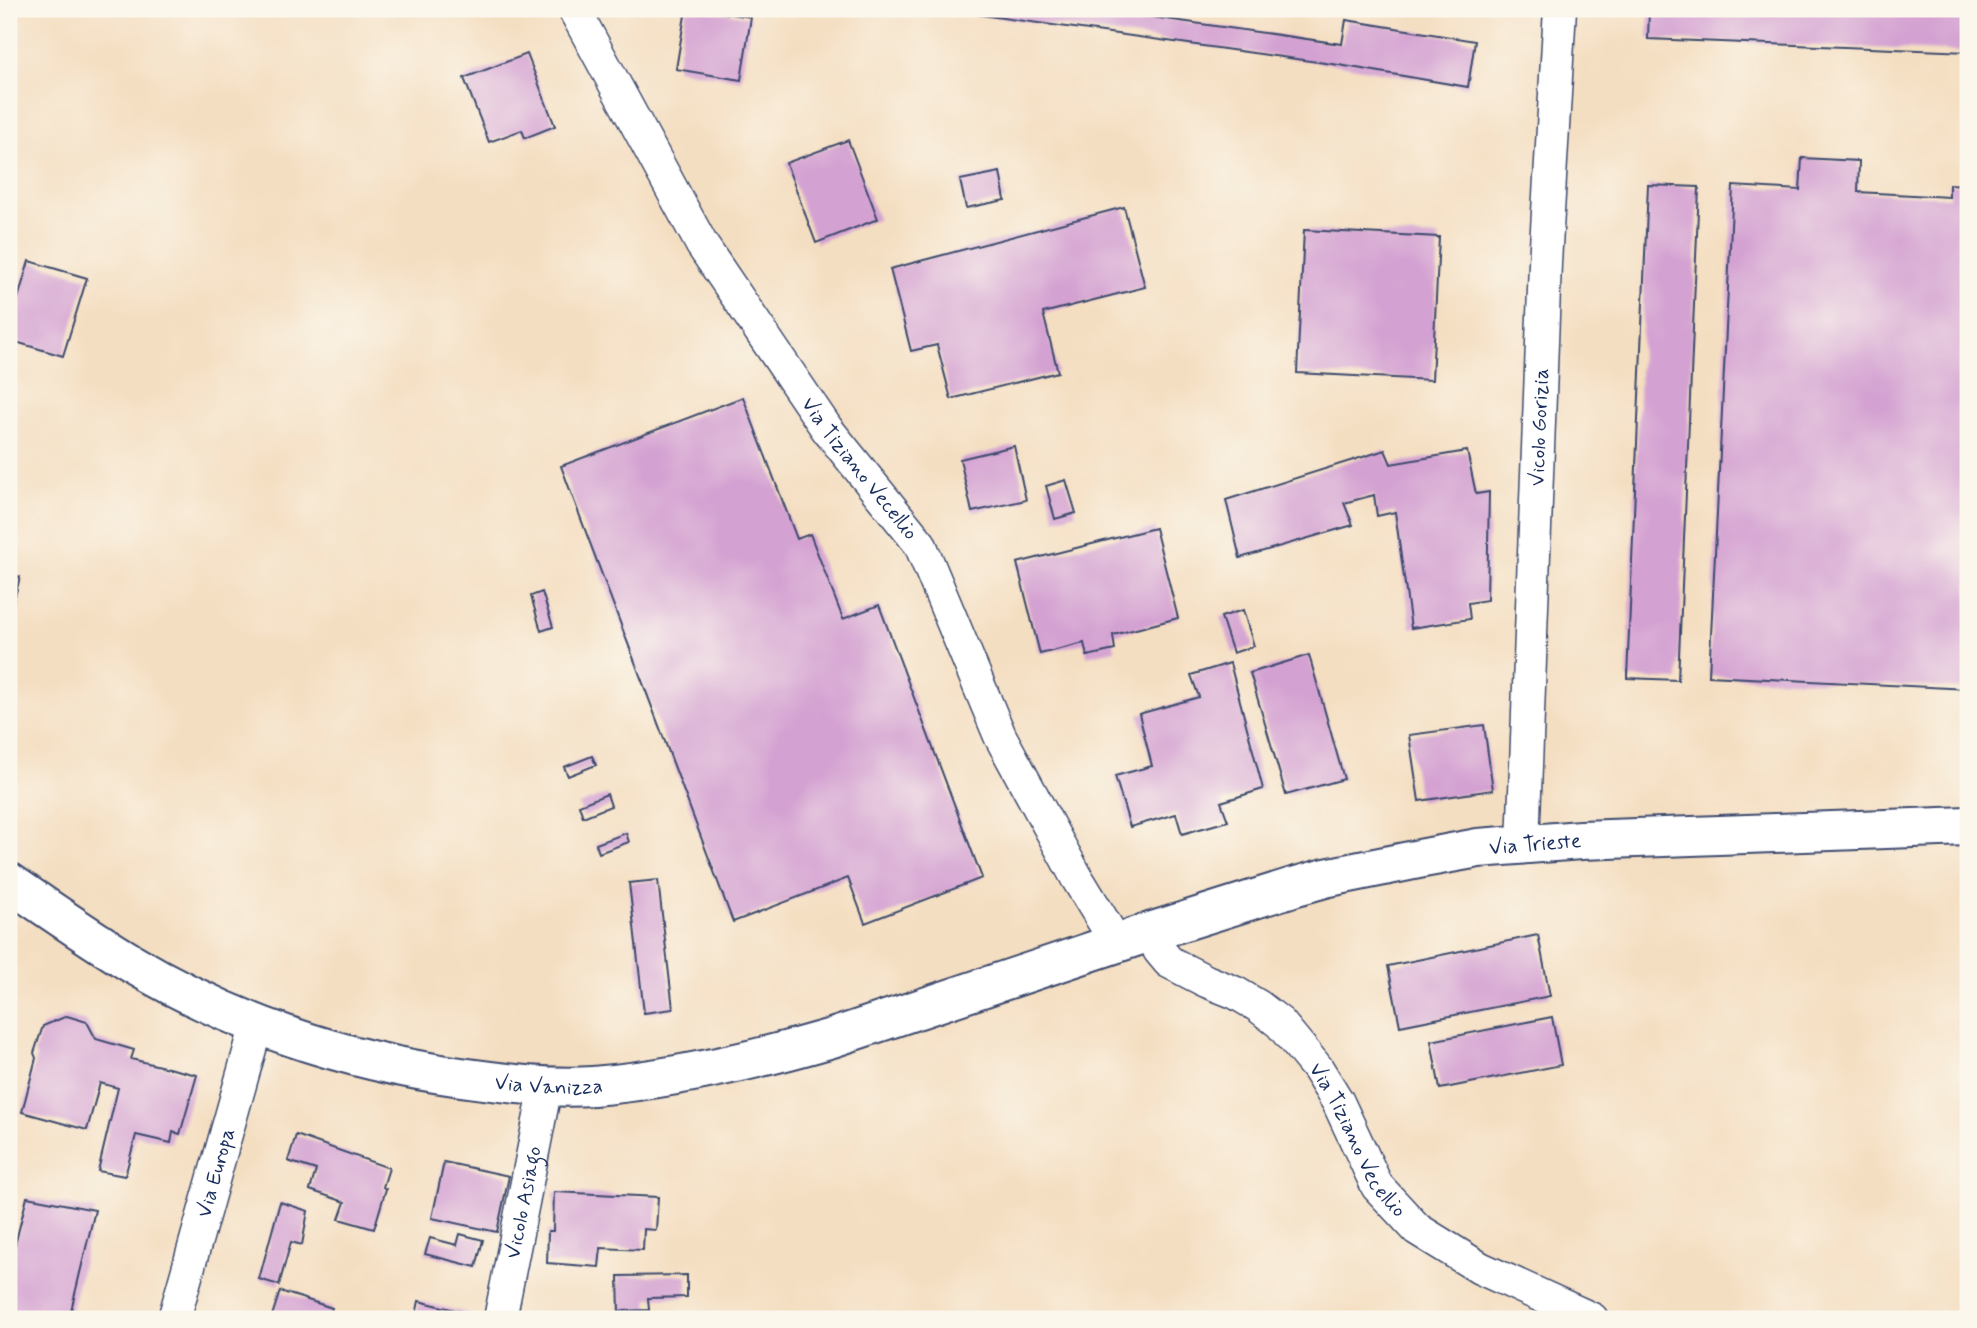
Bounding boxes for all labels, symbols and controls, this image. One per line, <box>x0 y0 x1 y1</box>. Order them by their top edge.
street label: Vicolo Gorizia <box>1524 368 1556 487</box>
street label: Via Tiziano Vecellio <box>794 392 924 546</box>
street label: Via Trieste <box>1488 827 1582 862</box>
street label: Via Tiziano Vecellio <box>1302 1057 1412 1224</box>
street label: Via Vanizza <box>493 1069 604 1102</box>
street label: Via Europa <box>190 1125 242 1221</box>
street label: Vicolo Asiago <box>499 1144 549 1261</box>

